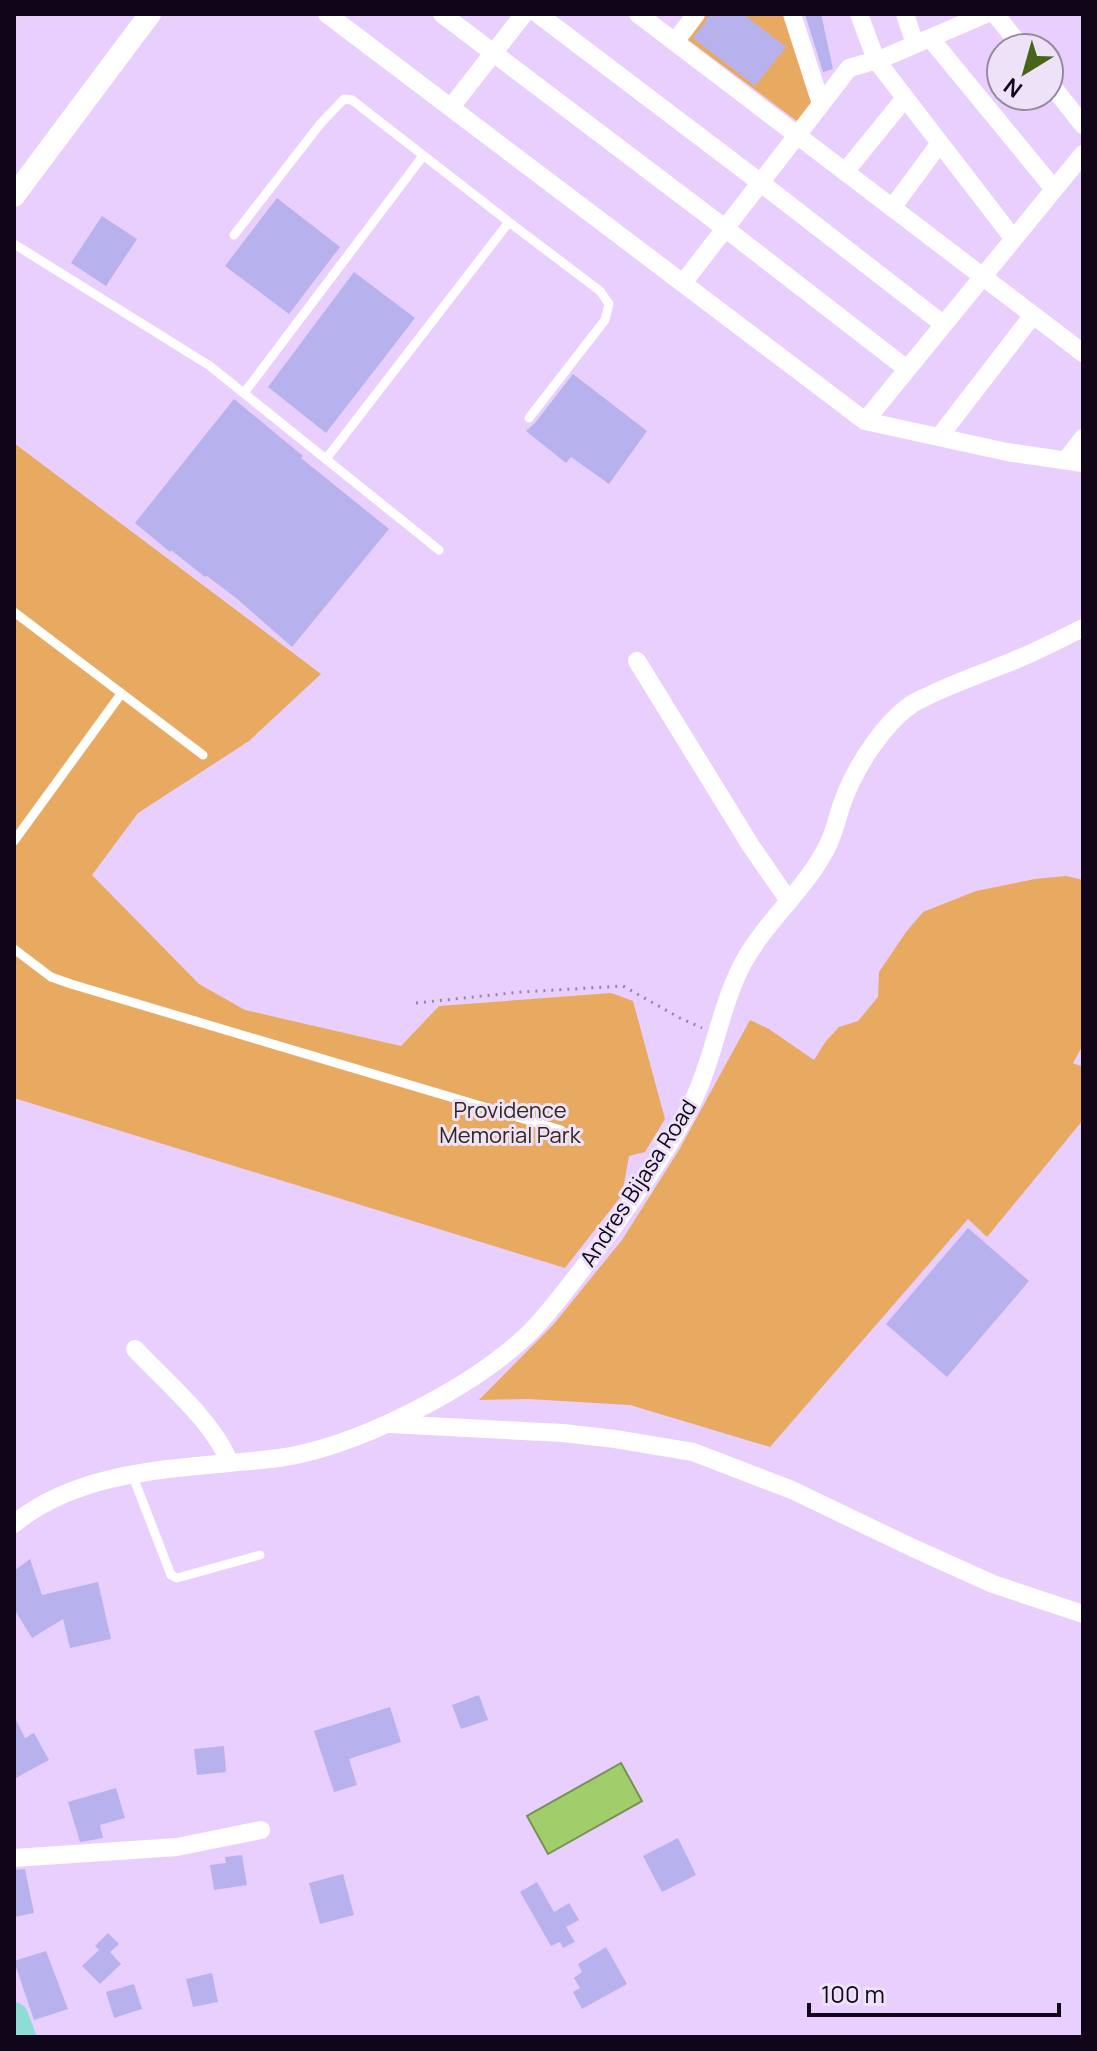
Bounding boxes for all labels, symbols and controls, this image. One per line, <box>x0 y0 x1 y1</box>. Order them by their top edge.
north arrow <box>985 32 1065 112</box>
text: N <box>998 71 1028 105</box>
street label: Andres Bijasa Road <box>573 1094 703 1272</box>
park label: Providence Memorial Park <box>439 1095 582 1150</box>
scale bar <box>809 1967 1059 2017</box>
text: 100 m <box>821 1977 885 2010</box>

